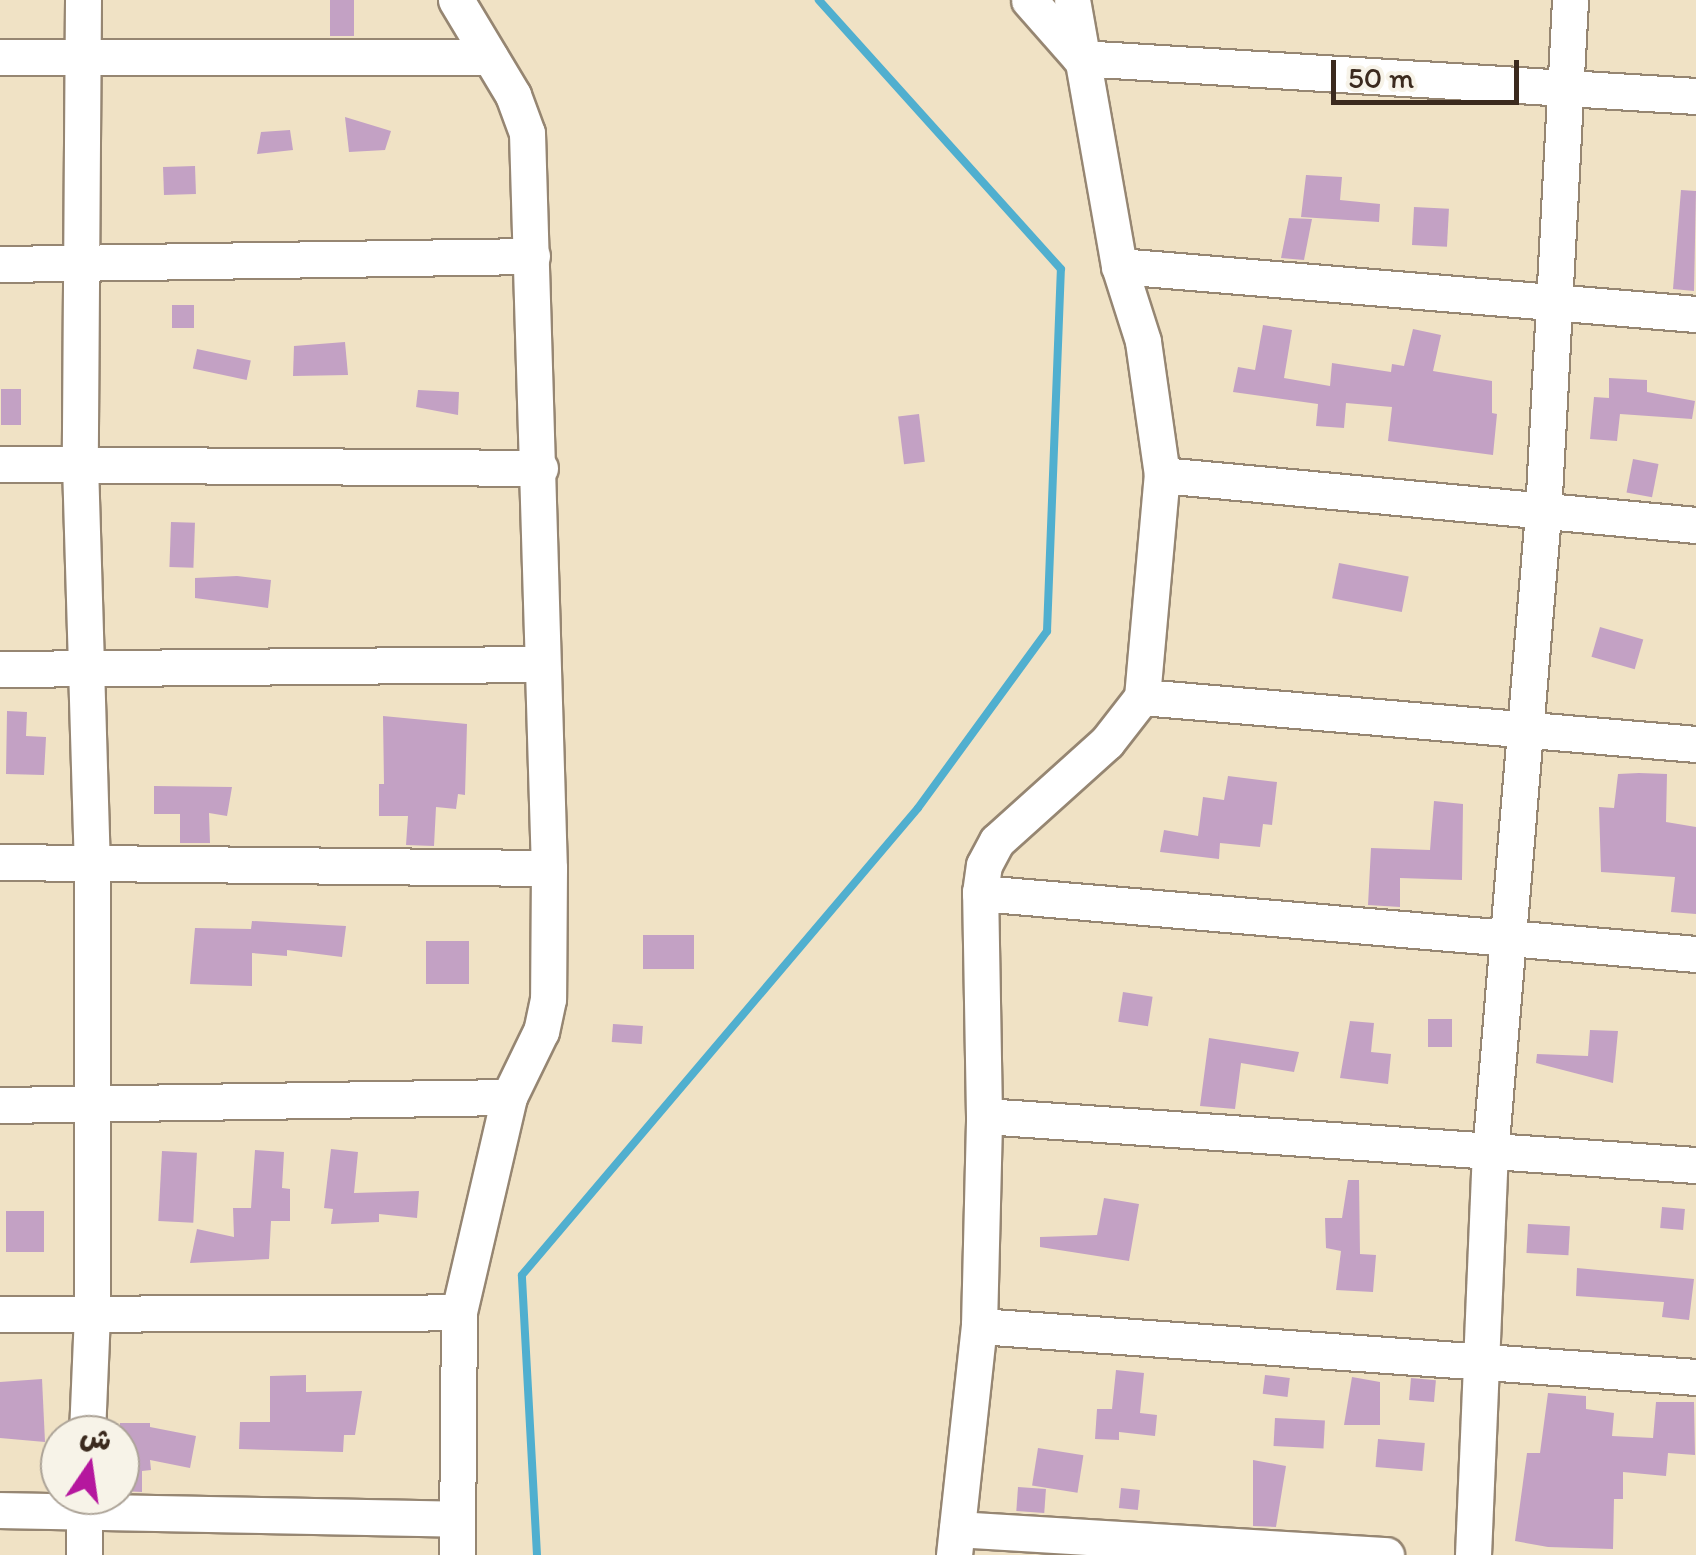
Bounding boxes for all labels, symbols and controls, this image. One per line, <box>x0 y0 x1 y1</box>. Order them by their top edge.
scale bar <box>1336 40 1524 102</box>
text: 50 m <box>1348 59 1414 96</box>
north arrow <box>40 1415 140 1515</box>
text: ش <box>77 1418 115 1458</box>

